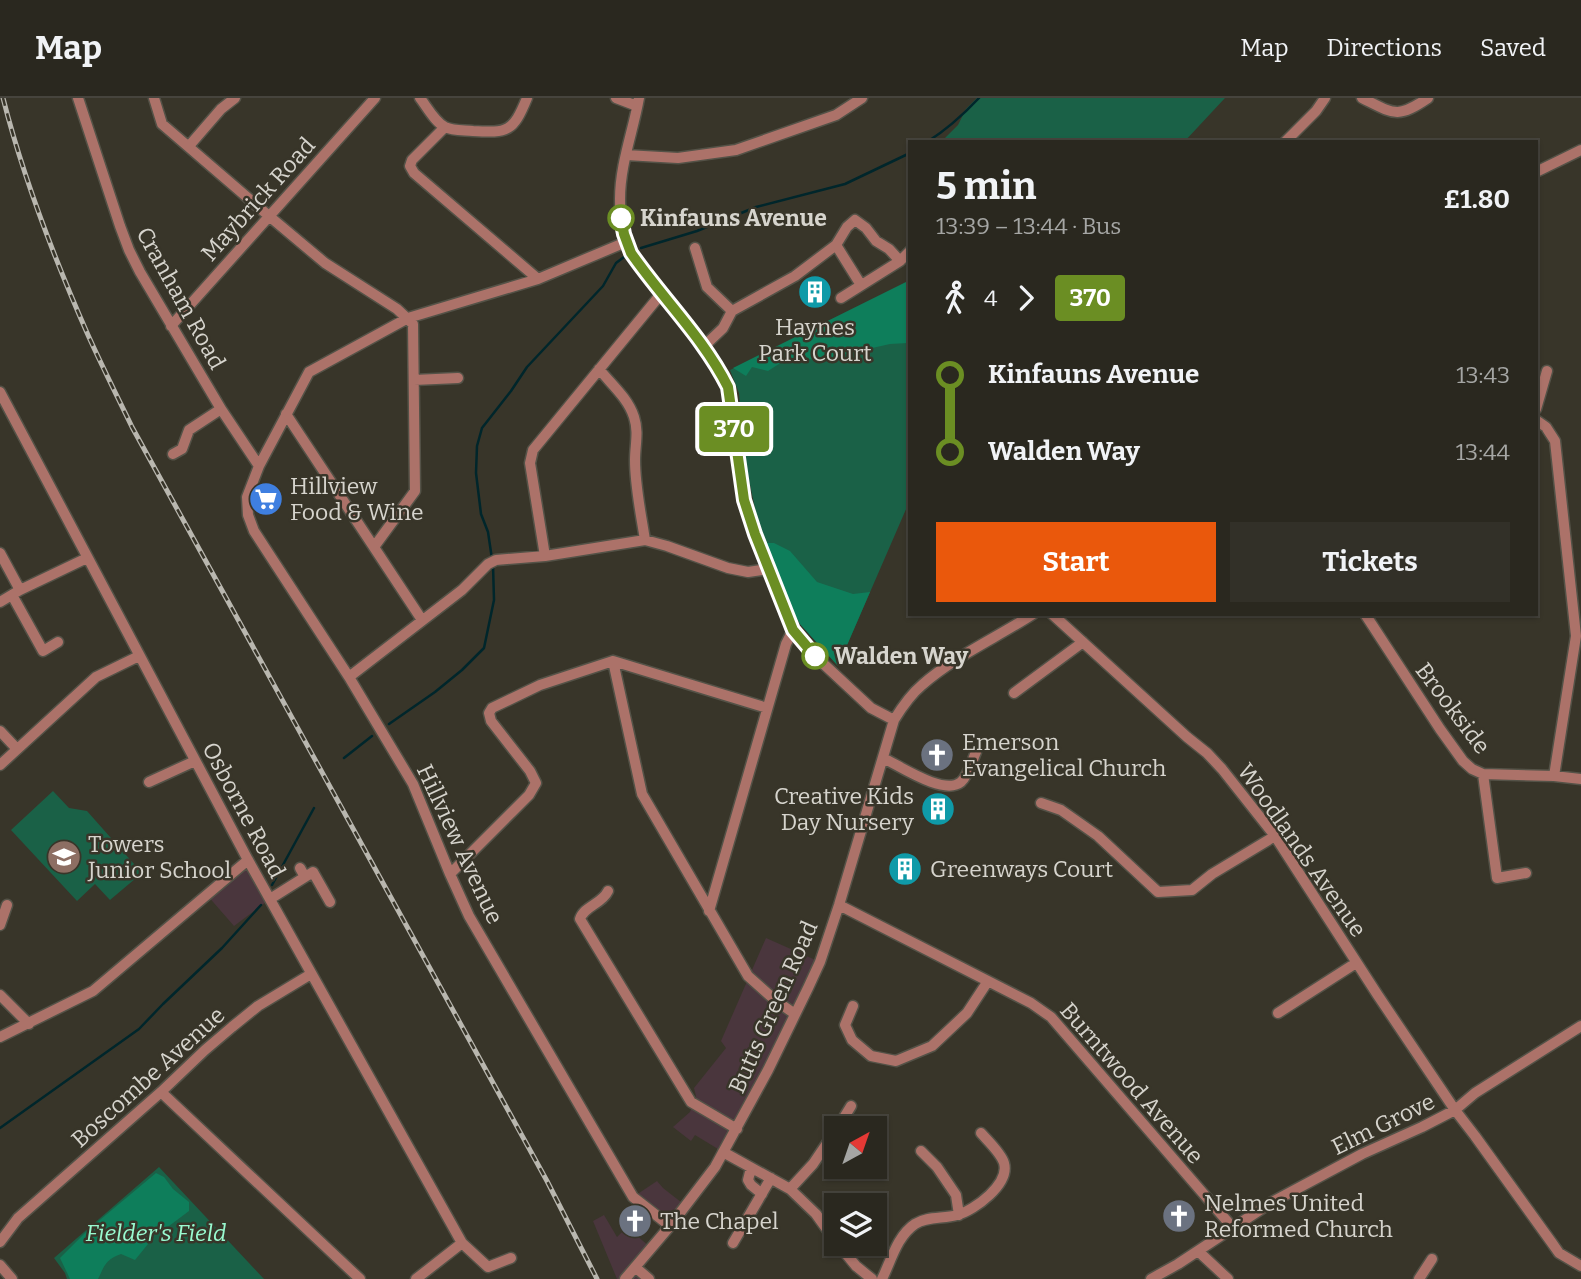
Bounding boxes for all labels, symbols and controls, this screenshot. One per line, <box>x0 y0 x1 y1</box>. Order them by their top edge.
text: Map <box>35 28 102 68</box>
text: Map <box>1240 34 1289 62</box>
text: Directions <box>1327 34 1442 62</box>
text: Saved <box>1480 34 1546 62</box>
street label: Maybrick Road <box>195 131 321 267</box>
text: 5 min <box>936 163 1036 209</box>
text: £1.80 <box>1443 184 1510 215</box>
place label: Kinfauns Avenue <box>640 204 827 232</box>
marker: Kinfauns Avenue <box>608 205 634 231</box>
text: 13:39 – 13:44 · Bus <box>936 212 1121 240</box>
street label: Cranham Road <box>130 222 232 374</box>
building icon: Haynes Park Court <box>796 273 834 311</box>
icon: walk <box>936 279 974 317</box>
icon: forward <box>1007 279 1045 317</box>
text: 4 <box>984 284 997 312</box>
text: 370 <box>1069 284 1111 312</box>
place label: Haynes Park Court <box>758 313 872 367</box>
text: Kinfauns Avenue <box>988 359 1199 390</box>
text: 13:43 <box>1456 361 1510 389</box>
line badge: 370 <box>694 406 774 452</box>
text: 370 <box>713 415 755 443</box>
text: Walden Way <box>988 436 1140 467</box>
text: 13:44 <box>1456 438 1510 466</box>
place label: Hillview Food & Wine <box>290 472 424 526</box>
supermarket icon: Hillview Food & Wine <box>247 480 285 518</box>
button: Start <box>936 522 1216 602</box>
button: Tickets <box>1230 522 1510 602</box>
place label: Walden Way <box>834 642 969 670</box>
marker: Walden Way <box>802 643 828 669</box>
street label: Brookside <box>1410 657 1496 759</box>
place label: Emerson Evangelical Church <box>962 728 1166 782</box>
church icon: Emerson Evangelical Church <box>918 736 956 774</box>
street label: Osborne Road <box>196 737 292 883</box>
street label: Woodlands Avenue <box>1232 758 1372 942</box>
street label: Hillview Avenue <box>411 760 509 928</box>
place label: Creative Kids Day Nursery <box>774 782 915 836</box>
building icon: Creative Kids Day Nursery <box>919 790 957 828</box>
place label: Towers Junior School <box>87 830 232 884</box>
school or university icon: Towers Junior School <box>45 838 83 876</box>
building icon: Greenways Court <box>886 850 924 888</box>
place label: Greenways Court <box>930 855 1113 883</box>
street label: Butts Green Road <box>722 916 824 1098</box>
street label: Burntwood Avenue <box>1054 997 1210 1169</box>
street label: Boscombe Avenue <box>66 1001 230 1153</box>
street label: Elm Grove <box>1327 1087 1439 1161</box>
north arrow <box>824 1116 887 1180</box>
map controls <box>824 1116 887 1256</box>
place label: Nelmes United Reformed Church <box>1204 1189 1393 1243</box>
button: layers <box>824 1193 887 1256</box>
church icon: Nelmes United Reformed Church <box>1160 1197 1198 1235</box>
church icon: The Chapel <box>616 1202 654 1240</box>
place label: The Chapel <box>660 1207 779 1235</box>
park label: Fielder's Field <box>86 1219 226 1247</box>

